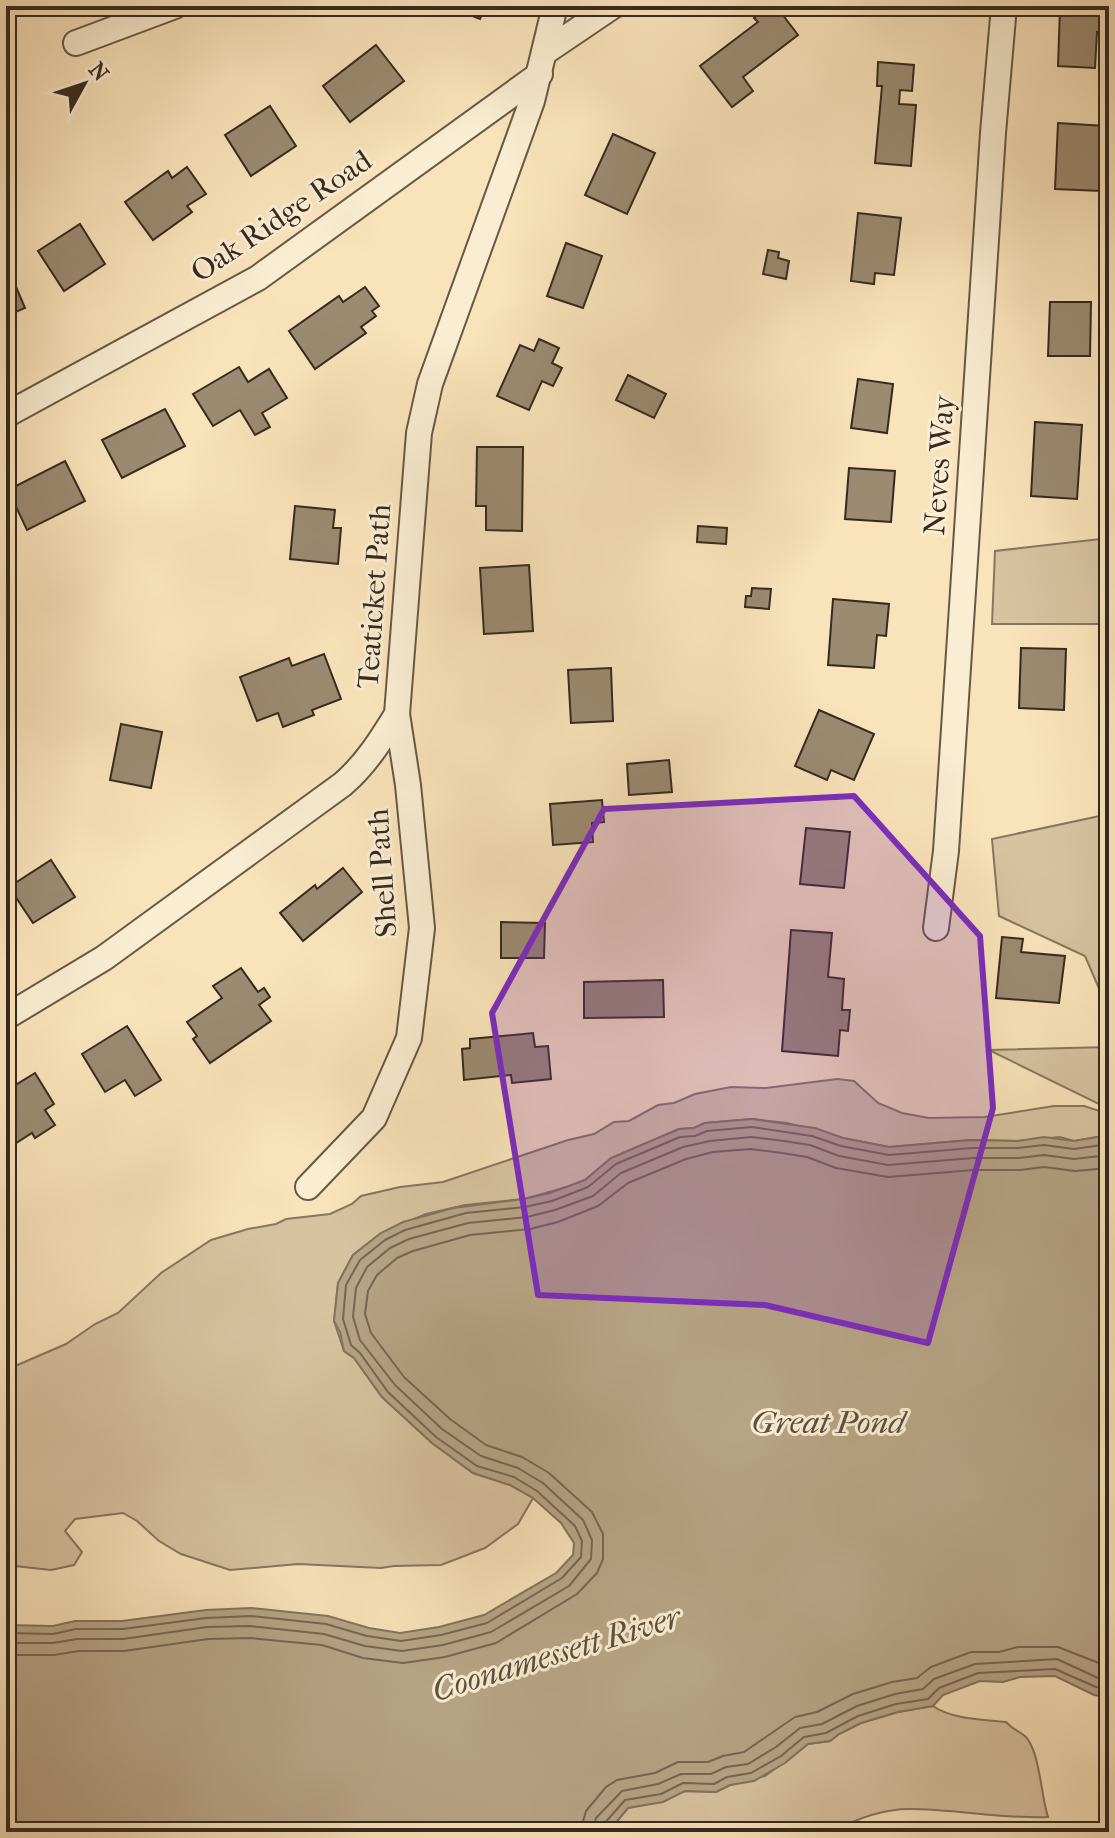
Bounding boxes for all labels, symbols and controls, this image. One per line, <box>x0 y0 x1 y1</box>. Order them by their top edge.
north arrow <box>44 44 124 124</box>
text: N <box>83 57 114 87</box>
street label: Oak Ridge Road <box>184 143 379 290</box>
street label: Neves Way <box>917 393 962 536</box>
street label: Teaticket Path <box>351 502 398 690</box>
street label: Shell Path <box>361 807 404 939</box>
water label: Great Pond <box>751 1404 908 1441</box>
water label: Coonamessett River <box>428 1597 687 1709</box>

